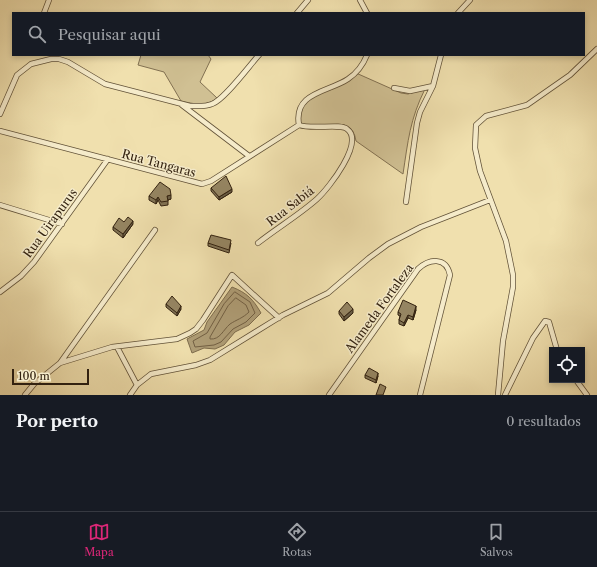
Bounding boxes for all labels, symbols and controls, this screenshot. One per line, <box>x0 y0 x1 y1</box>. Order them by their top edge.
search box <box>12 12 585 56</box>
icon: search <box>26 23 48 45</box>
text: Pesquisar aqui <box>58 25 161 44</box>
street label: Rua Tangaras <box>120 146 198 180</box>
street label: Rua Sabiá <box>263 182 317 229</box>
street label: Rua Uirapurus <box>20 185 80 261</box>
street label: Alameda Fortaleza <box>341 260 417 356</box>
map controls <box>549 347 585 383</box>
button: locate <box>549 347 585 383</box>
scale bar <box>12 367 89 386</box>
text: 100 m <box>18 369 50 383</box>
text: Por perto <box>16 411 98 431</box>
text: 0 resultados <box>506 413 581 429</box>
tab: Mapa <box>84 521 114 559</box>
tab: Rotas <box>282 521 311 559</box>
tab: Salvos <box>480 521 513 559</box>

